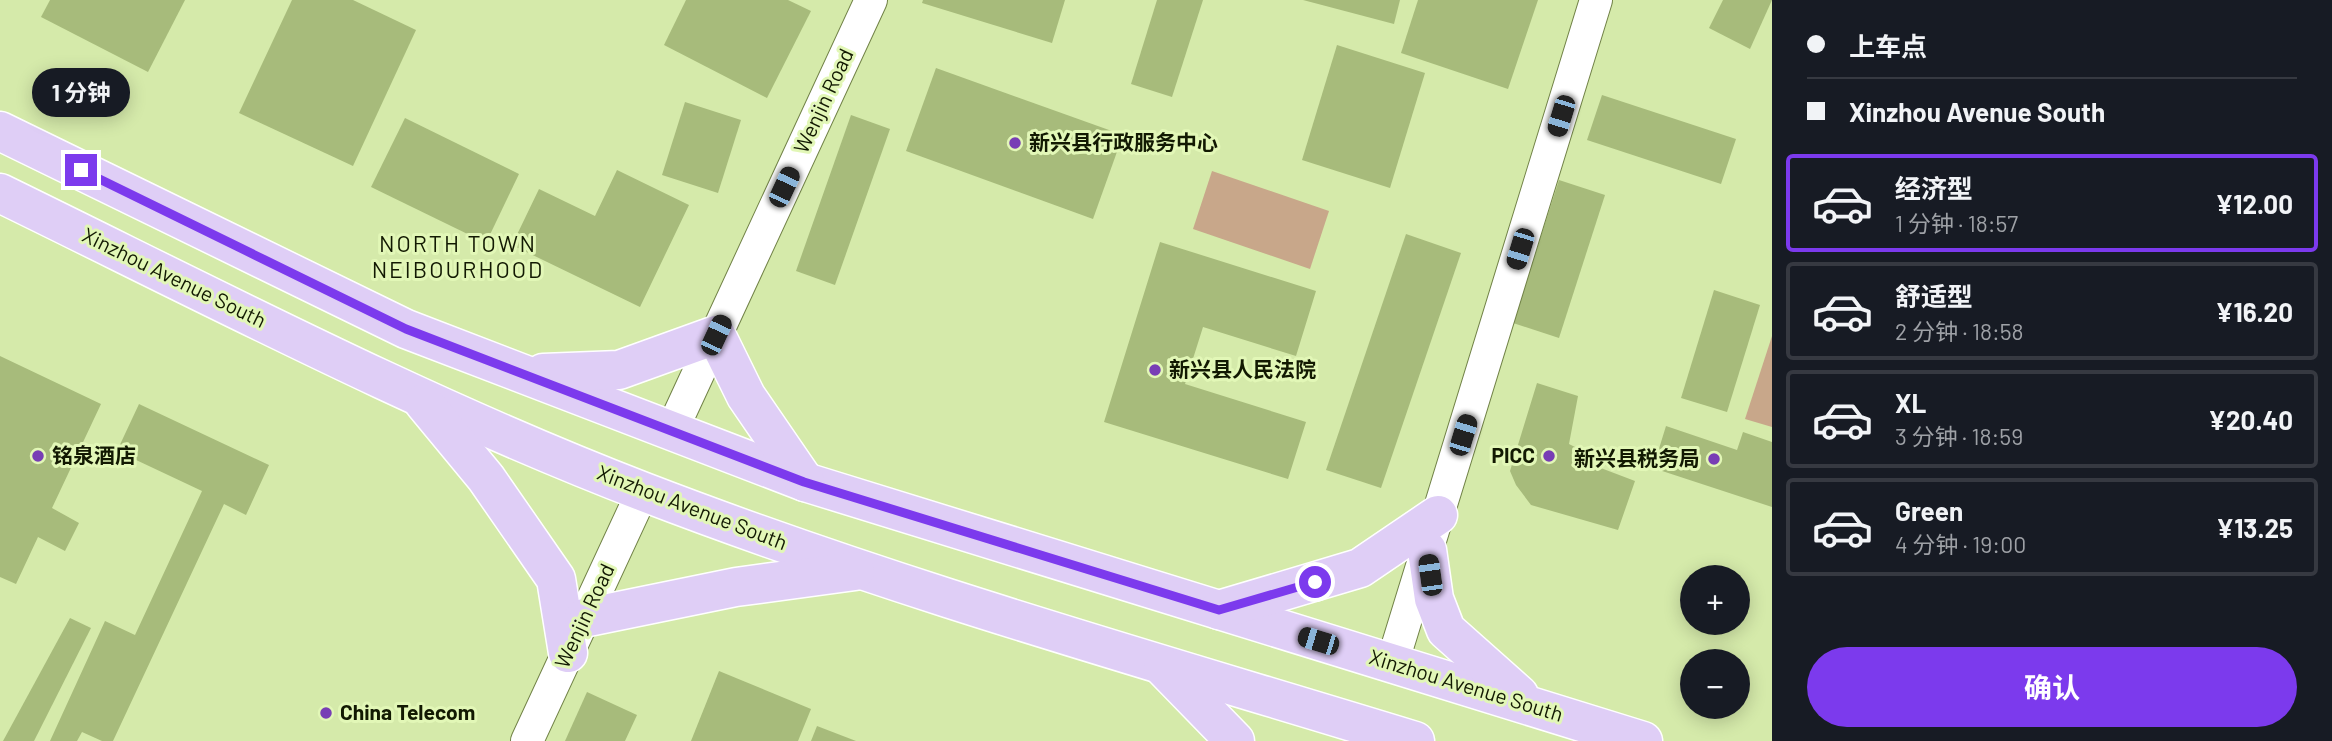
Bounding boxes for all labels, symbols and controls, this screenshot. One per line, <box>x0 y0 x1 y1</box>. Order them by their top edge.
text: 上车点 <box>1849 30 1927 61</box>
street label: Wenjin Road <box>788 44 858 157</box>
callout: 1 分钟 <box>32 68 130 118</box>
text: 1 分钟 <box>52 78 110 106</box>
car <box>1545 93 1578 139</box>
text: Xinzhou Avenue South <box>1849 96 2105 127</box>
place label: 新兴县行政服务中心 <box>1029 129 1218 154</box>
marker: 新兴县行政服务中心 <box>1007 135 1023 151</box>
route end <box>65 154 97 186</box>
car <box>766 164 803 210</box>
icon: car <box>1811 172 1874 235</box>
text: 经济型 <box>1895 172 1973 203</box>
text: ¥12.00 <box>2215 188 2293 219</box>
text: 1 分钟 · 18:57 <box>1895 209 2018 237</box>
street label: Xinzhou Avenue South <box>79 221 271 332</box>
car <box>1504 226 1537 272</box>
district label: NORTH TOWN NEIBOURHOOD <box>372 229 544 283</box>
icon: car <box>1811 280 1874 343</box>
text: 舒适型 <box>1895 280 1973 311</box>
text: ¥16.20 <box>2216 296 2293 327</box>
car <box>698 312 735 358</box>
text: 2 分钟 · 18:58 <box>1895 317 2024 345</box>
place label: 新兴县人民法院 <box>1169 356 1316 381</box>
marker: 新兴县人民法院 <box>1147 362 1163 378</box>
text: XL <box>1895 387 1926 418</box>
icon: car <box>1811 388 1874 451</box>
text: ¥20.40 <box>2208 404 2293 435</box>
car <box>1447 412 1480 458</box>
text: 3 分钟 · 18:59 <box>1895 422 2023 450</box>
place label: 铭泉酒店 <box>52 442 136 467</box>
place label: PICC <box>1491 442 1535 467</box>
place label: 新兴县税务局 <box>1574 445 1700 470</box>
marker: 铭泉酒店 <box>30 448 46 464</box>
marker: PICC <box>1541 448 1557 464</box>
marker: 新兴县税务局 <box>1706 451 1722 467</box>
street label: Xinzhou Avenue South <box>594 459 791 554</box>
text: Green <box>1895 495 1963 526</box>
icon: car <box>1811 496 1874 559</box>
text: ¥13.25 <box>2216 512 2293 543</box>
text: 4 分钟 · 19:00 <box>1895 530 2026 558</box>
car <box>1417 553 1444 597</box>
street label: Wenjin Road <box>549 559 619 672</box>
map controls <box>1680 565 1750 719</box>
button: + <box>1680 565 1750 635</box>
route start <box>1299 566 1331 598</box>
car <box>1295 625 1342 657</box>
street label: Xinzhou Avenue South <box>1367 643 1566 726</box>
button: 确认 <box>1807 647 2297 727</box>
button: − <box>1680 649 1750 719</box>
place label: China Telecom <box>340 699 475 724</box>
marker: China Telecom <box>318 705 334 721</box>

